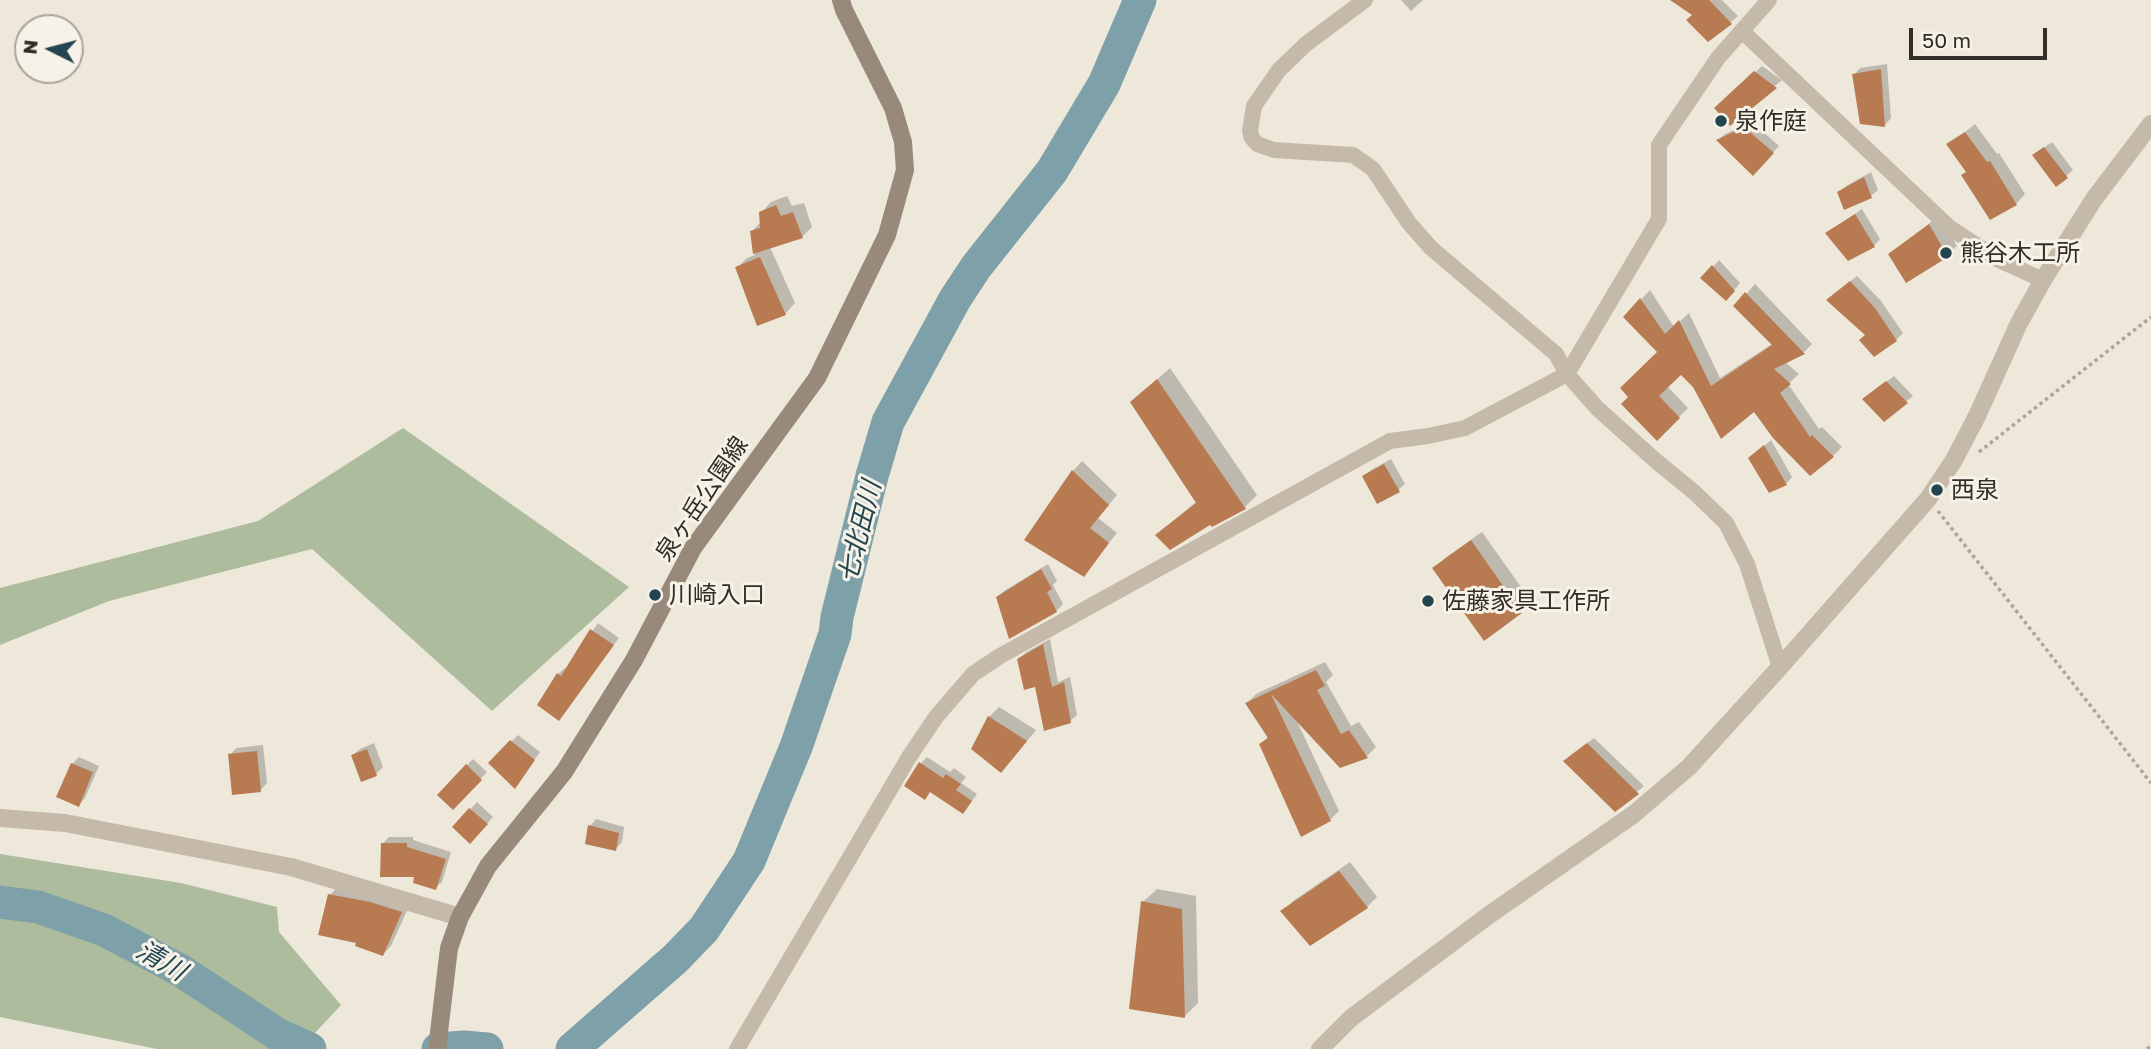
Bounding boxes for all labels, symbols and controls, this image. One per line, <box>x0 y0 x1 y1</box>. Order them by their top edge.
north arrow <box>14 14 84 84</box>
scale bar <box>1913 14 2051 58</box>
text: 50 m <box>1922 27 1971 53</box>
text: N <box>17 39 42 55</box>
place label: 泉作庭 <box>1735 107 1807 135</box>
marker: 泉作庭 <box>1713 113 1729 129</box>
place label: 熊谷木工所 <box>1960 239 2080 267</box>
marker: 熊谷木工所 <box>1938 245 1954 261</box>
street label: 泉ヶ岳公園線 <box>650 431 754 567</box>
place label: 西泉 <box>1951 476 1999 504</box>
water label: 七北田川 <box>832 478 888 586</box>
marker: 西泉 <box>1929 482 1945 498</box>
place label: 川崎入口 <box>669 581 765 609</box>
marker: 川崎入口 <box>647 587 663 603</box>
place label: 佐藤家具工作所 <box>1442 587 1610 615</box>
marker: 佐藤家具工作所 <box>1420 593 1436 609</box>
water label: 清川 <box>131 934 191 988</box>

